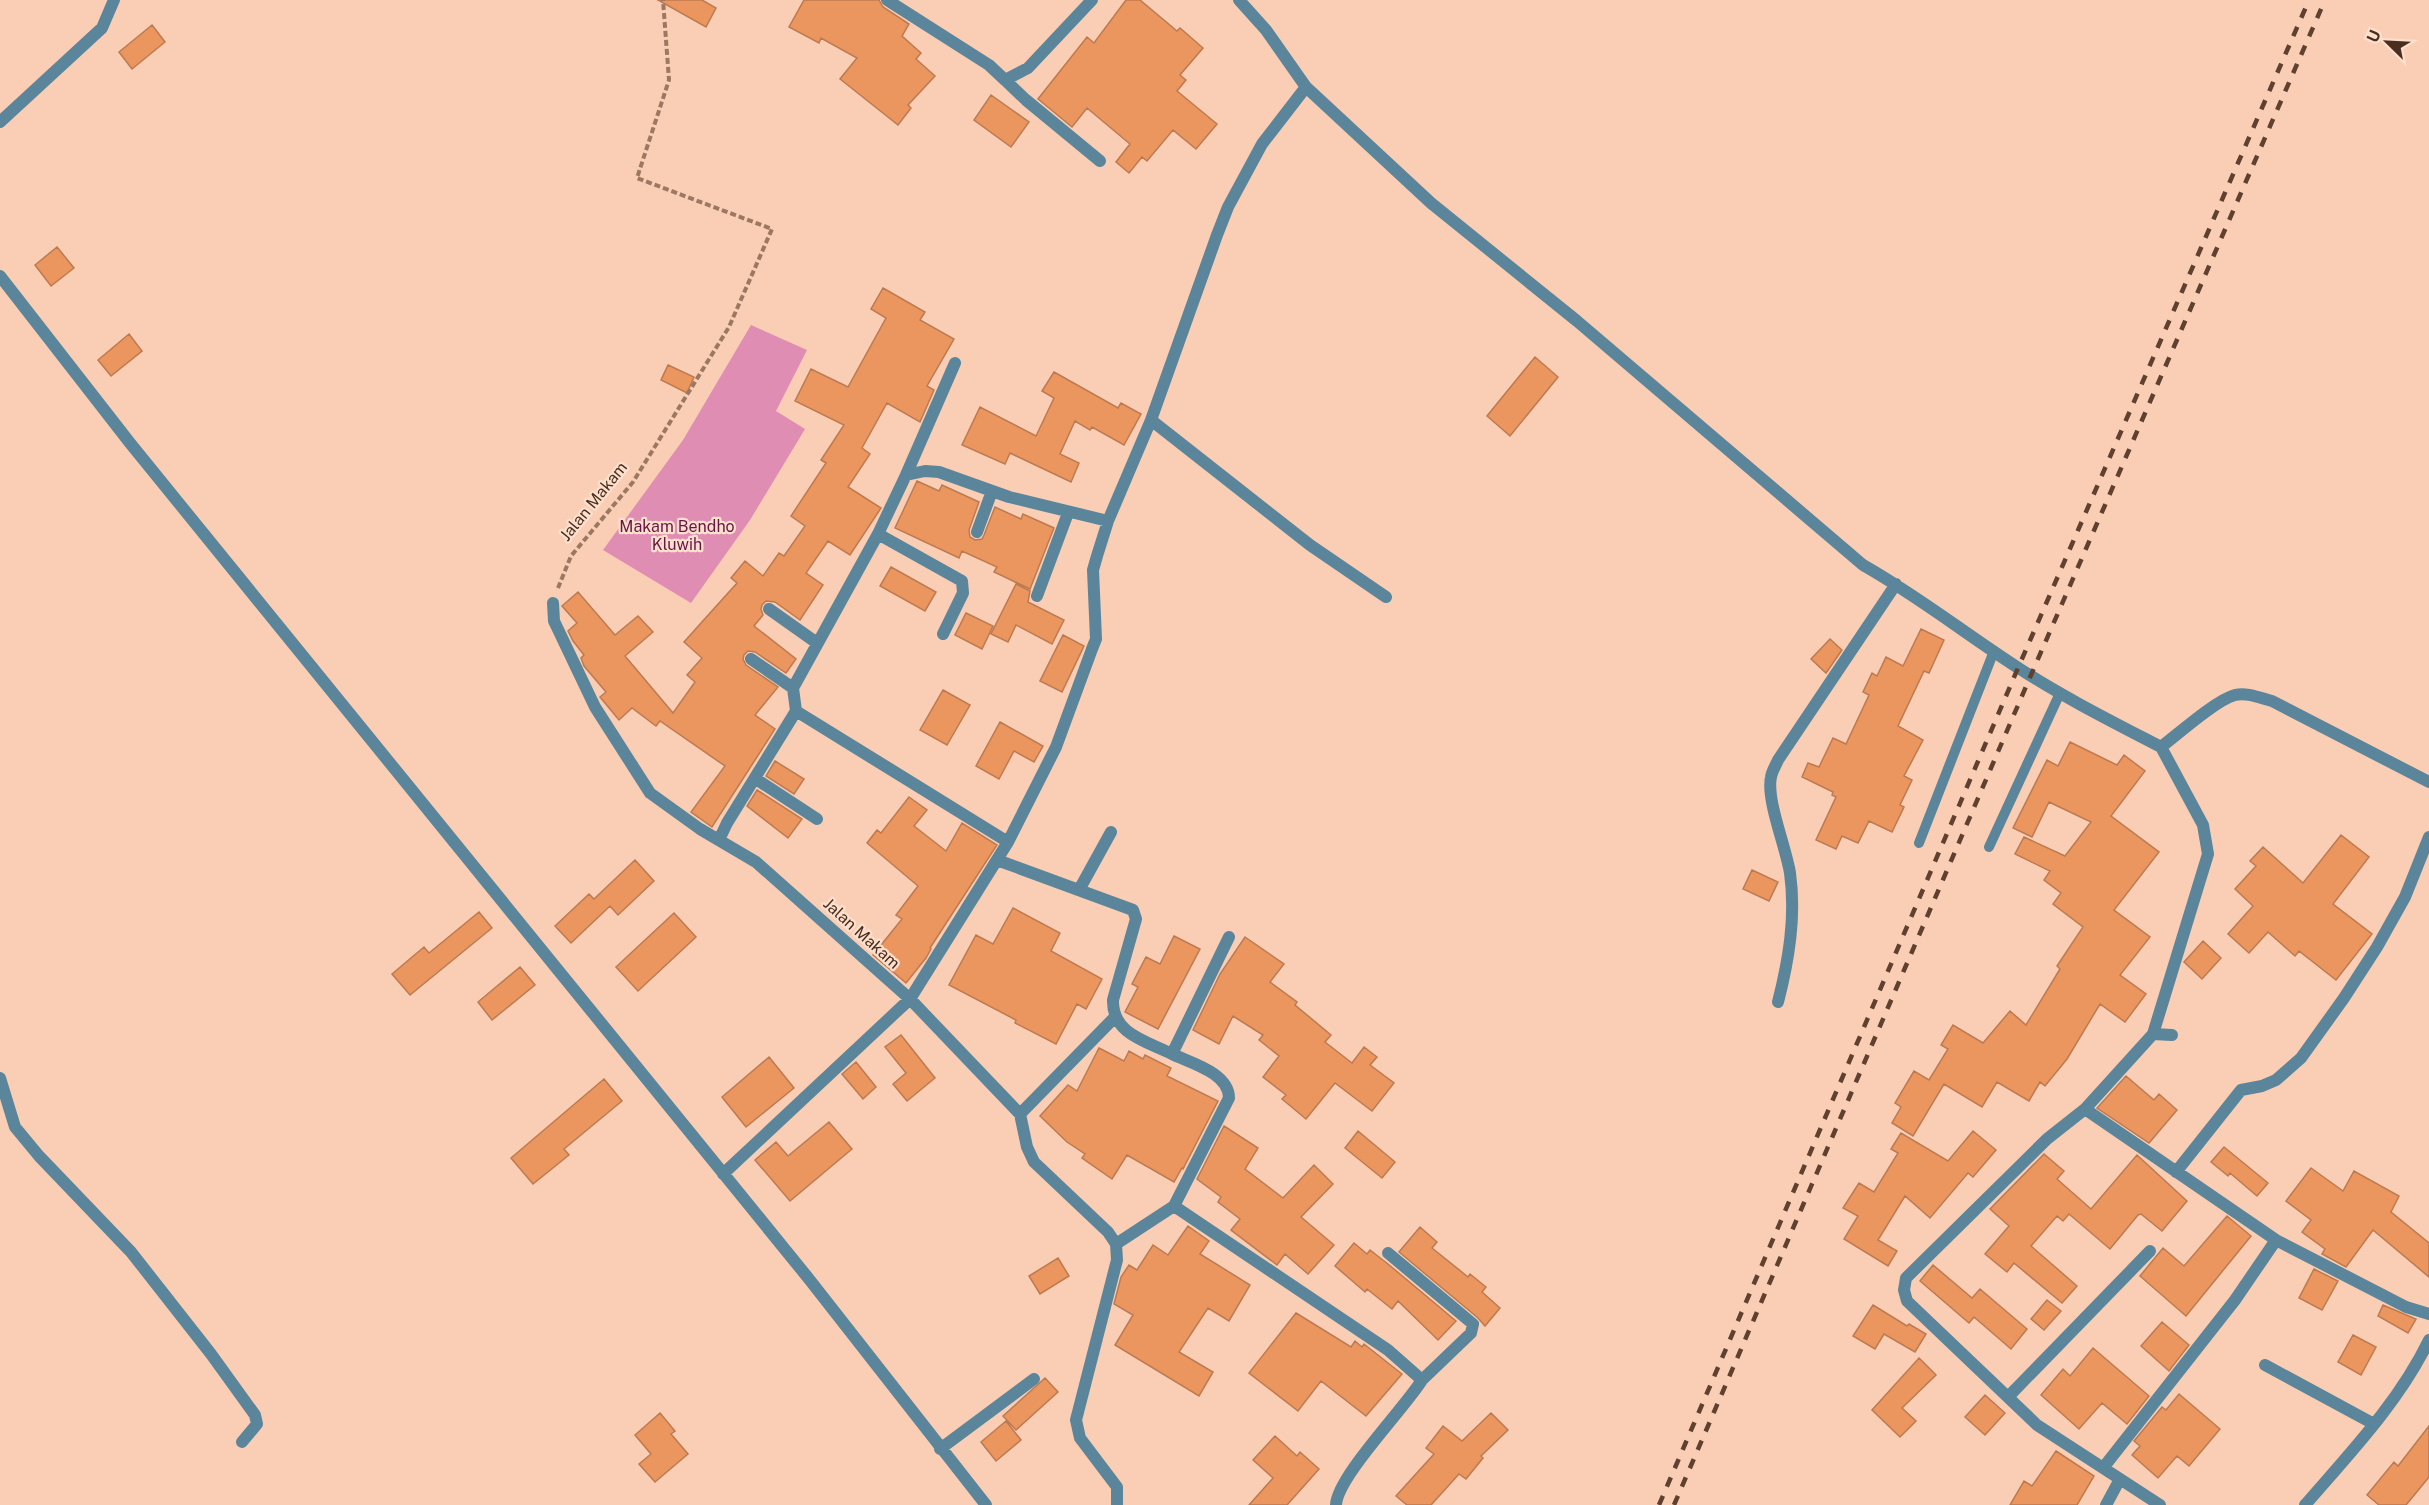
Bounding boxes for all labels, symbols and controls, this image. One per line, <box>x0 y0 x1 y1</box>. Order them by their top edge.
north arrow <box>2357 12 2417 72</box>
text: U <box>2363 27 2385 45</box>
street label: Jalan Makam <box>556 458 631 545</box>
park label: Makam Bendho Kluwih <box>619 517 735 554</box>
street label: Jalan Makam <box>820 894 904 973</box>

